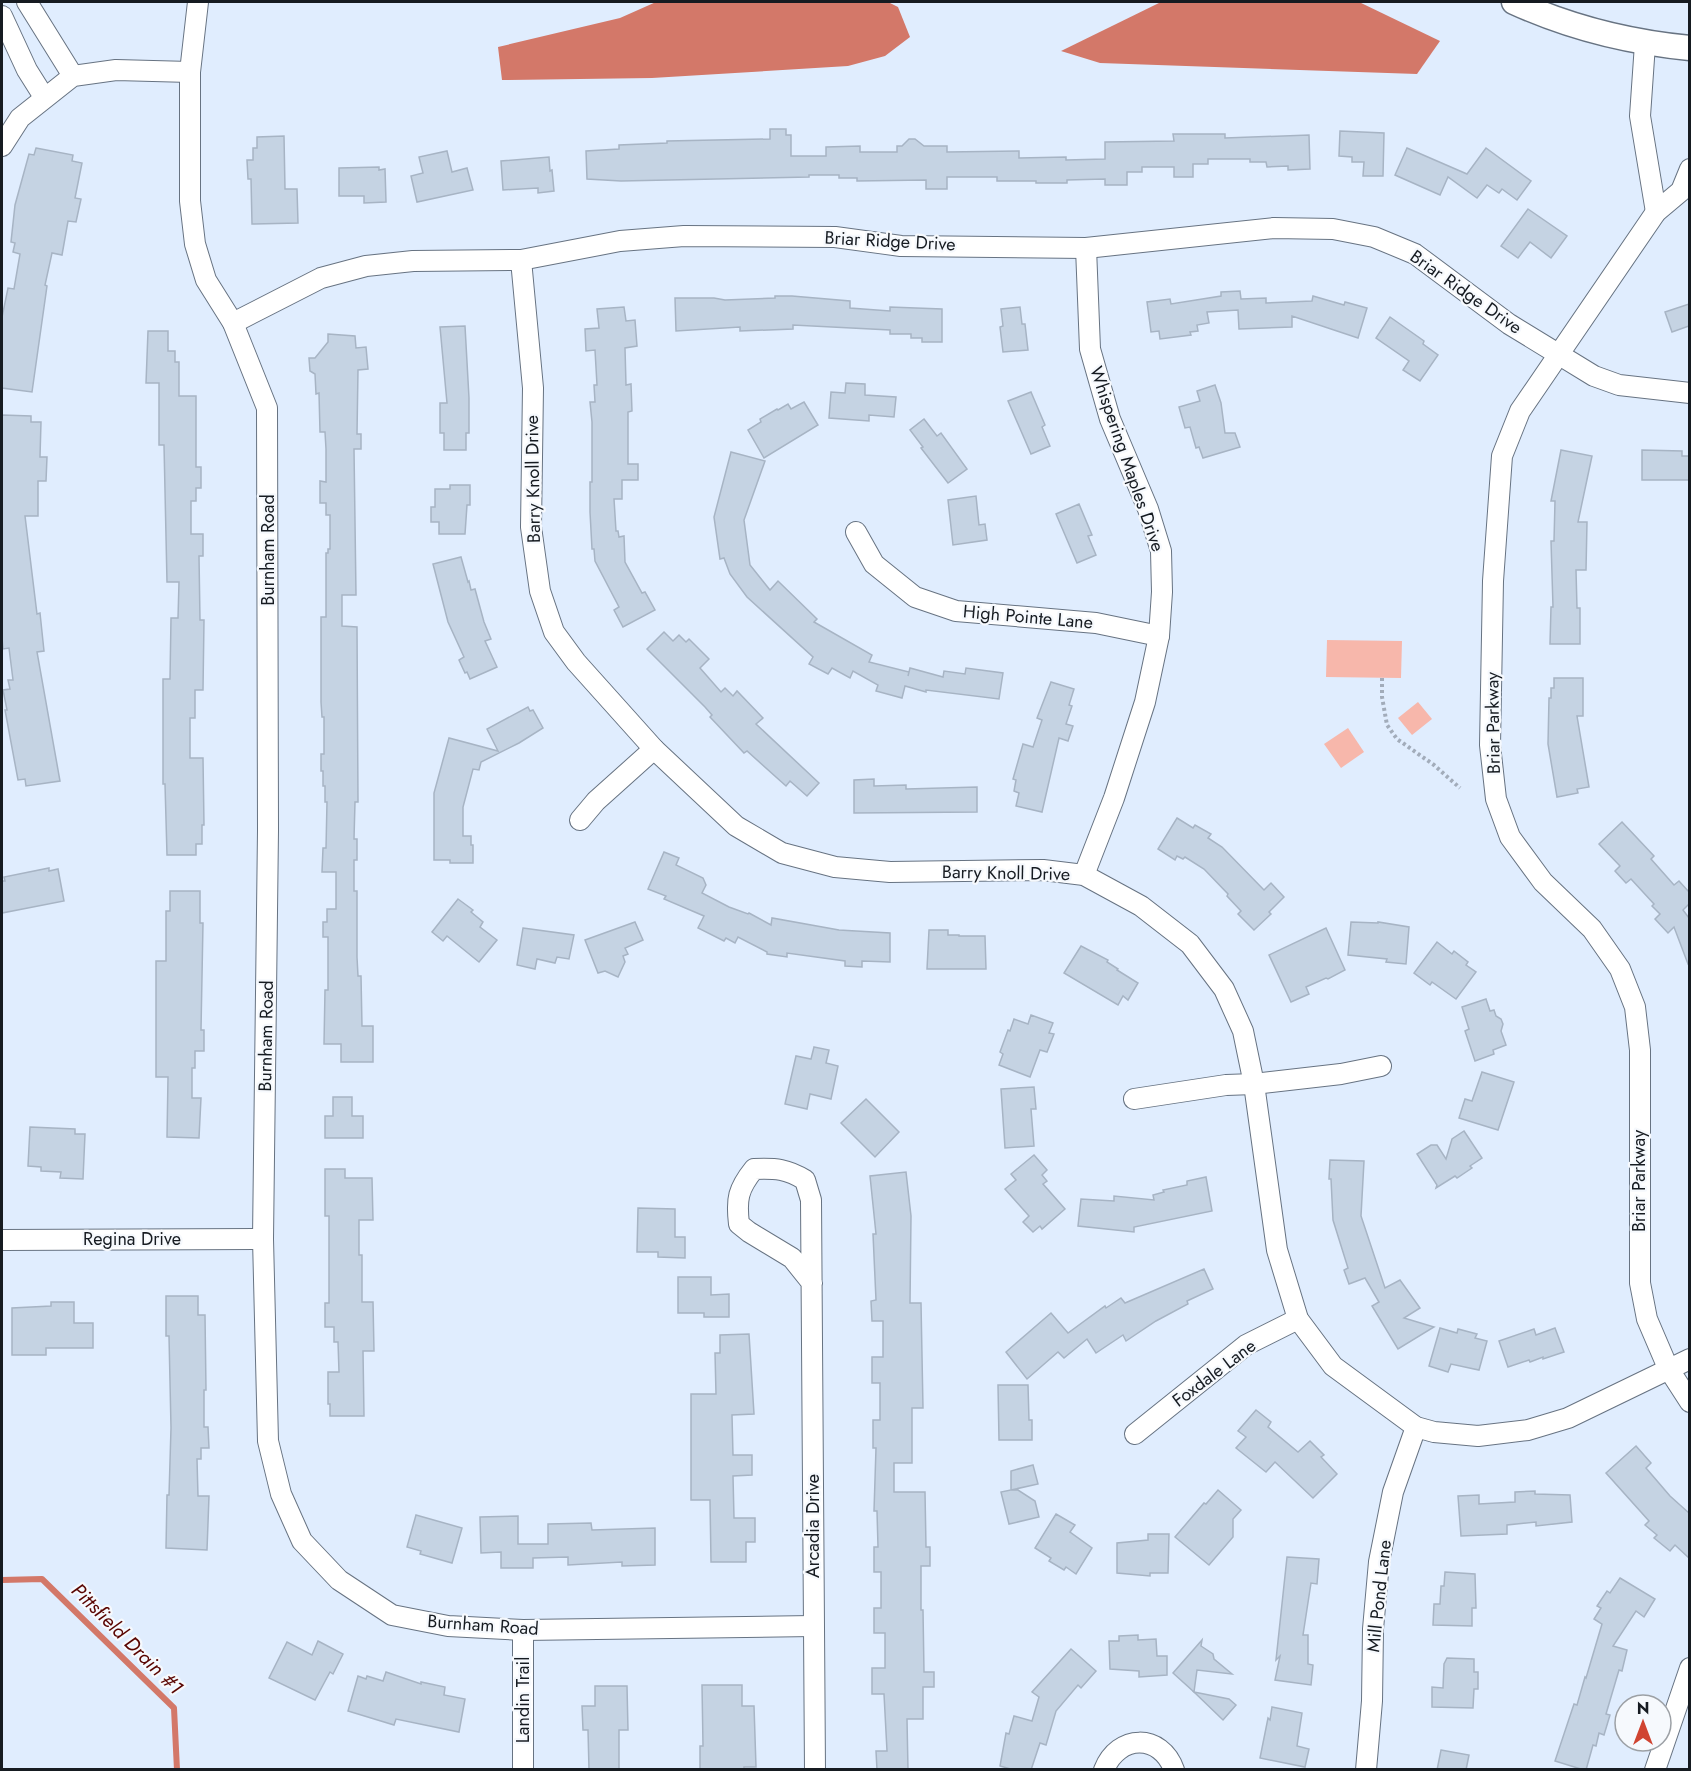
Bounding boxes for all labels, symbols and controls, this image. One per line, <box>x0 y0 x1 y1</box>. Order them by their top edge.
street label: Briar Ridge Drive <box>824 225 956 257</box>
street label: Briar Ridge Drive <box>1405 244 1527 340</box>
street label: Whispering Maples Drive <box>1083 363 1171 555</box>
street label: Barry Knoll Drive <box>519 415 547 543</box>
street label: Burnham Road <box>255 494 281 606</box>
street label: High Pointe Lane <box>962 598 1094 636</box>
street label: Briar Parkway <box>1479 672 1507 774</box>
street label: Barry Knoll Drive <box>942 859 1070 887</box>
street label: Burnham Road <box>252 980 280 1092</box>
street label: Briar Parkway <box>1626 1130 1652 1232</box>
street label: Regina Drive <box>83 1226 181 1252</box>
street label: Foxdale Lane <box>1167 1333 1261 1413</box>
street label: Arcadia Drive <box>800 1474 826 1578</box>
street label: Mill Pond Lane <box>1360 1539 1398 1653</box>
water label: Pittsfield Drain #1 <box>65 1577 190 1702</box>
street label: Burnham Road <box>426 1608 540 1642</box>
street label: Landin Trail <box>510 1657 536 1743</box>
north arrow <box>1613 1693 1673 1753</box>
text: N <box>1637 1697 1649 1720</box>

